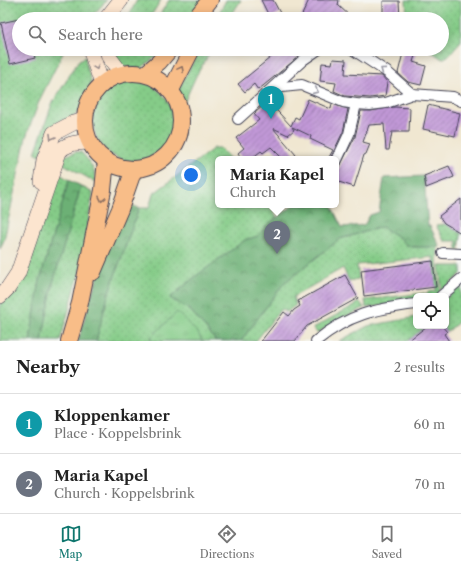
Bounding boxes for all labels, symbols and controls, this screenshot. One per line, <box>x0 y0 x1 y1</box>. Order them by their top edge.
search box <box>12 12 449 56</box>
icon: search <box>26 23 48 45</box>
text: Search here <box>58 25 143 44</box>
one-way arrow <box>91 63 99 70</box>
one-way arrow <box>176 66 184 74</box>
one-way arrow <box>381 68 388 75</box>
pin: 1 <box>258 86 284 119</box>
one-way arrow <box>312 86 320 94</box>
one-way arrow <box>50 133 57 140</box>
popup <box>215 156 339 208</box>
your location <box>181 165 201 185</box>
text: Maria Kapel <box>230 165 324 184</box>
text: Church <box>230 184 276 200</box>
one-way arrow <box>98 196 106 202</box>
pin: 2 <box>264 221 290 254</box>
map controls <box>413 293 449 329</box>
button: locate <box>413 293 449 329</box>
text: Nearby <box>16 357 80 377</box>
text: 2 results <box>394 359 445 375</box>
text: Kloppenkamer <box>54 406 170 425</box>
text: 1 <box>26 416 32 432</box>
text: 60 m <box>414 416 445 432</box>
text: Place · Koppelsbrink <box>54 425 181 441</box>
text: Maria Kapel <box>54 466 148 485</box>
text: 2 <box>25 476 33 492</box>
text: 70 m <box>415 476 445 492</box>
text: Church · Koppelsbrink <box>54 485 194 501</box>
tab: Map <box>59 523 82 561</box>
tab: Directions <box>200 523 254 561</box>
tab: Saved <box>372 523 402 561</box>

